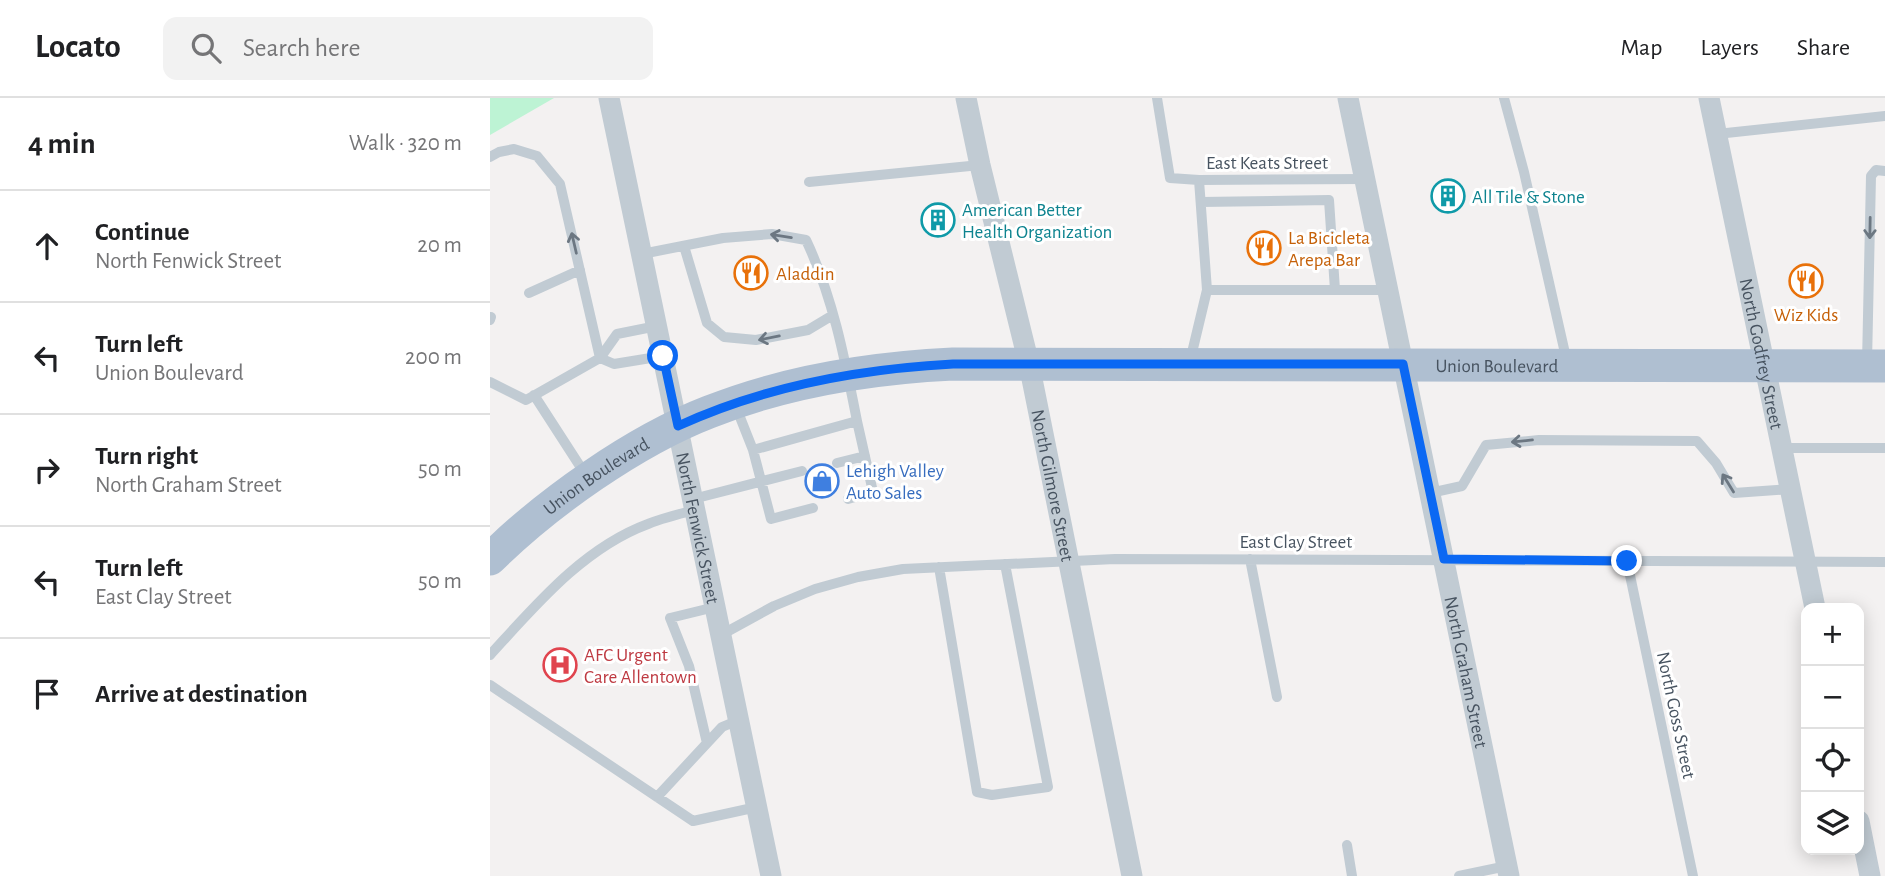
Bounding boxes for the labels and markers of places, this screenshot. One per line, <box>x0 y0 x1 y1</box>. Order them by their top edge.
building icon: All Tile & Stone <box>1429 177 1467 215</box>
place label: All Tile & Stone <box>1472 188 1585 207</box>
building icon: American Better Health Organization <box>919 201 957 239</box>
place label: American Better Health Organization <box>962 201 1112 242</box>
restaurant icon: La Bicicleta Arepa Bar <box>1245 229 1283 267</box>
place label: La Bicicleta Arepa Bar <box>1288 229 1370 270</box>
restaurant icon: Aladdin <box>732 254 770 292</box>
restaurant icon: Wiz Kids <box>1787 262 1825 300</box>
place label: Aladdin <box>776 265 835 284</box>
place label: Wiz Kids <box>1774 306 1838 325</box>
shop icon: Lehigh Valley Auto Sales <box>803 462 841 500</box>
place label: Lehigh Valley Auto Sales <box>846 462 944 503</box>
hospital icon: AFC Urgent Care Allentown <box>541 646 579 684</box>
place label: AFC Urgent Care Allentown <box>584 646 697 687</box>

